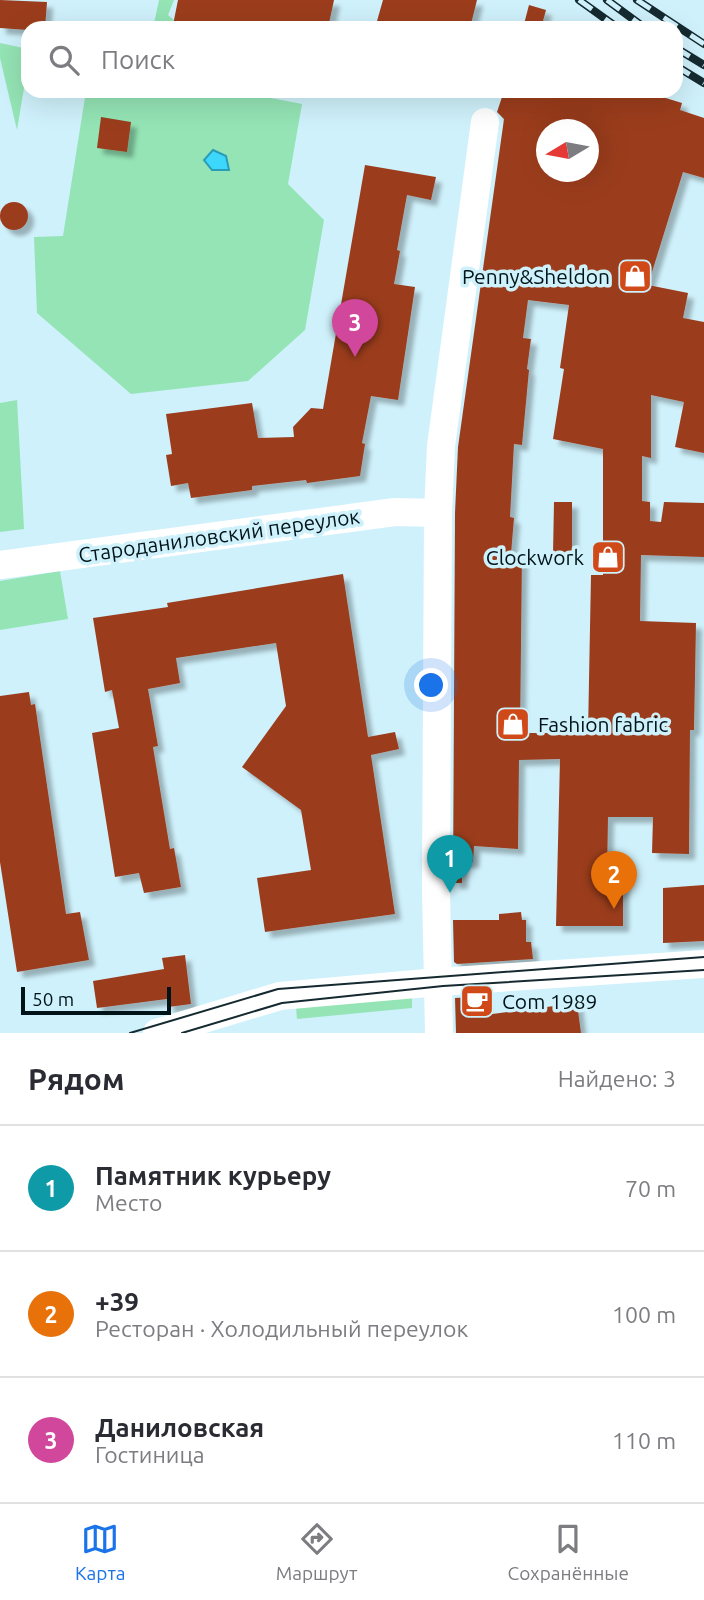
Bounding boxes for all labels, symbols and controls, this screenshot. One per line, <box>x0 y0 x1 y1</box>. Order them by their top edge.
search box <box>21 21 683 98</box>
icon: search <box>45 41 83 79</box>
text: Поиск <box>101 45 175 74</box>
north arrow <box>536 119 599 182</box>
shop icon: Penny&Sheldon <box>616 257 654 295</box>
place label: Penny&Sheldon <box>462 264 610 288</box>
pin: 3 <box>332 299 378 357</box>
street label: Староданиловский переулок <box>77 503 361 567</box>
shop icon: Clockwork <box>589 538 627 576</box>
place label: Clockwork <box>486 545 584 569</box>
your location <box>414 668 448 702</box>
shop icon: Fashion fabric <box>494 705 532 743</box>
place label: Fashion fabric <box>538 712 668 736</box>
pin: 1 <box>427 835 473 893</box>
pin: 2 <box>591 851 637 909</box>
cafe icon: Com 1989 <box>458 982 496 1020</box>
scale bar <box>21 984 172 1016</box>
text: 50 m <box>32 988 74 1010</box>
place label: Com 1989 <box>502 989 597 1013</box>
text: Рядом <box>28 1062 124 1096</box>
text: Найдено: 3 <box>558 1066 676 1091</box>
text: Памятник курьеру <box>95 1161 331 1190</box>
text: 1 <box>45 1176 57 1201</box>
text: 70 m <box>625 1176 676 1201</box>
text: Место <box>95 1190 162 1215</box>
text: +39 <box>95 1287 139 1316</box>
text: 2 <box>45 1302 57 1327</box>
text: 100 m <box>612 1302 676 1327</box>
text: Ресторан · Холодильный переулок <box>95 1316 468 1341</box>
text: Даниловская <box>95 1413 264 1442</box>
text: 3 <box>45 1428 57 1453</box>
text: 110 m <box>612 1428 676 1453</box>
text: Гостиница <box>95 1442 205 1467</box>
tab: Карта <box>75 1520 126 1584</box>
tab: Маршрут <box>276 1520 358 1584</box>
tab: Сохранённые <box>508 1520 629 1584</box>

